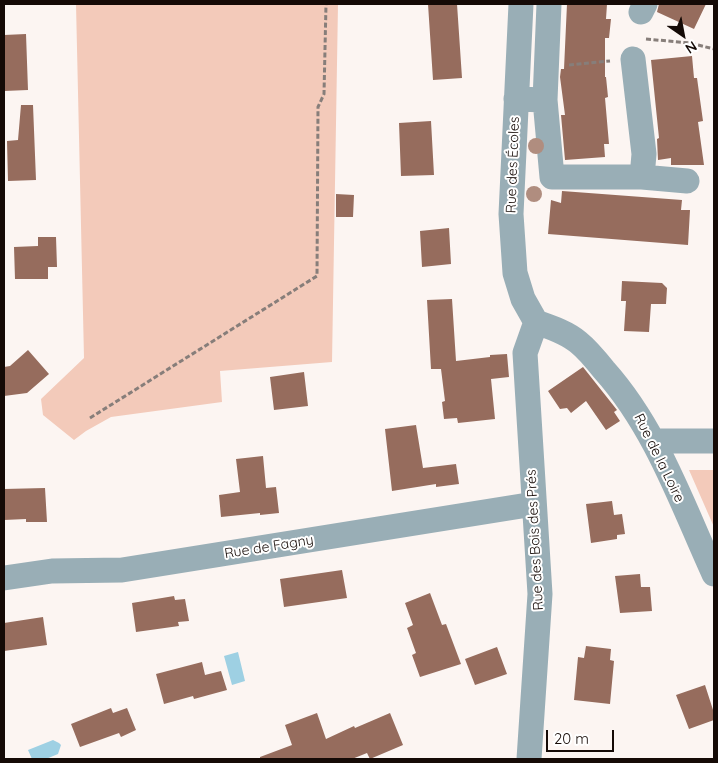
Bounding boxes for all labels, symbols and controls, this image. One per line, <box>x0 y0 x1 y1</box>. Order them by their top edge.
north arrow <box>658 10 708 60</box>
text: N <box>682 37 700 58</box>
street label: Rue des Écoles <box>503 116 523 214</box>
street label: Rue de la Loire <box>630 411 688 505</box>
street label: Rue des Bois des Prés <box>523 469 547 611</box>
street label: Rue de Fagny <box>223 532 315 562</box>
scale bar <box>548 720 616 752</box>
text: 20 m <box>554 729 589 748</box>

